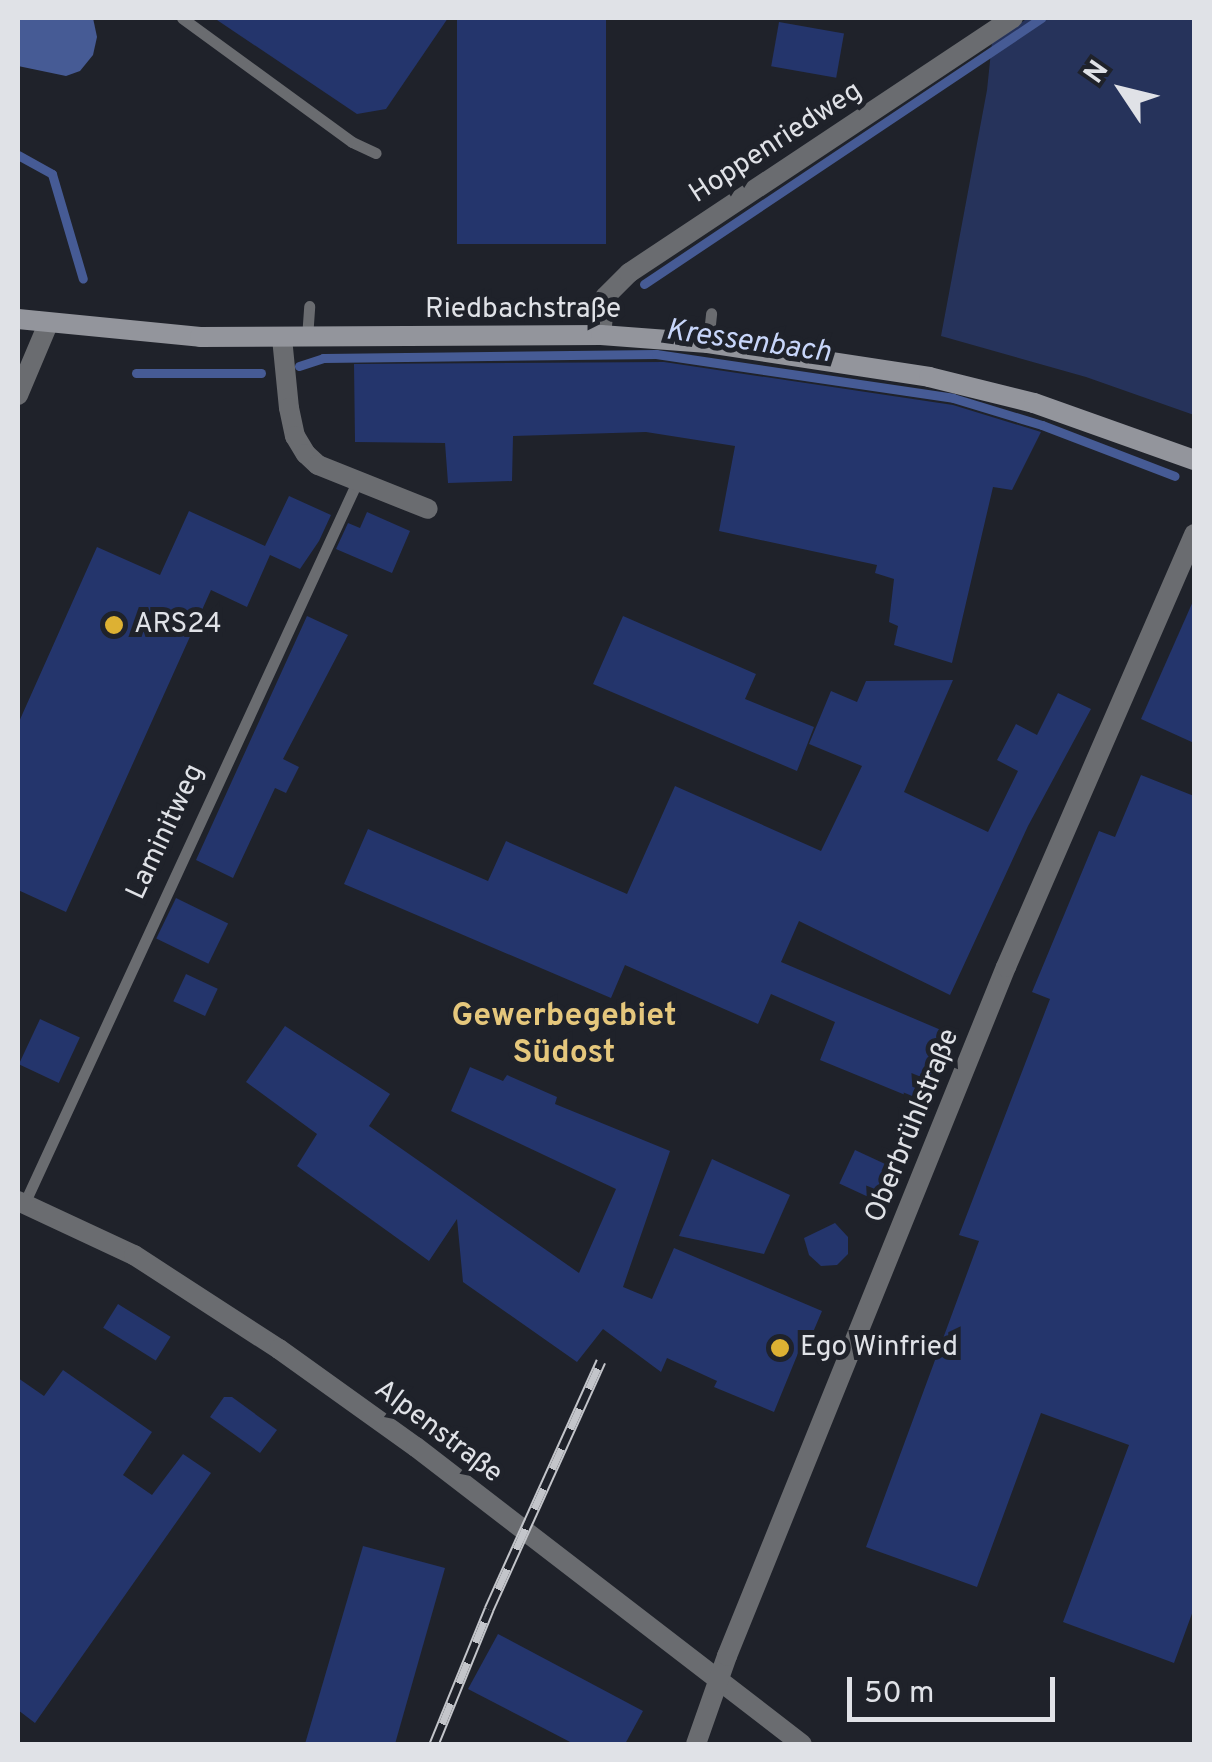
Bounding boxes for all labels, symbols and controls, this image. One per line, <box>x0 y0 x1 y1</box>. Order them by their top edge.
north arrow <box>1072 40 1172 140</box>
text: N <box>1077 54 1118 91</box>
street label: Hoppenriedweg <box>683 75 869 211</box>
street label: Riedbachstraße <box>425 293 621 327</box>
water label: Kressenbach <box>663 314 833 372</box>
place label: ARS24 <box>134 608 222 642</box>
marker: ARS24 <box>103 614 125 636</box>
street label: Laminitweg <box>120 759 212 905</box>
district label: Gewerbegebiet Südost <box>451 999 677 1074</box>
street label: Oberbrühlstraße <box>859 1024 967 1228</box>
place label: Ego Winfried <box>800 1331 959 1365</box>
marker: Ego Winfried <box>769 1337 791 1359</box>
street label: Alpenstraße <box>367 1373 509 1491</box>
scale bar <box>852 1657 1060 1719</box>
text: 50 m <box>864 1676 934 1713</box>

